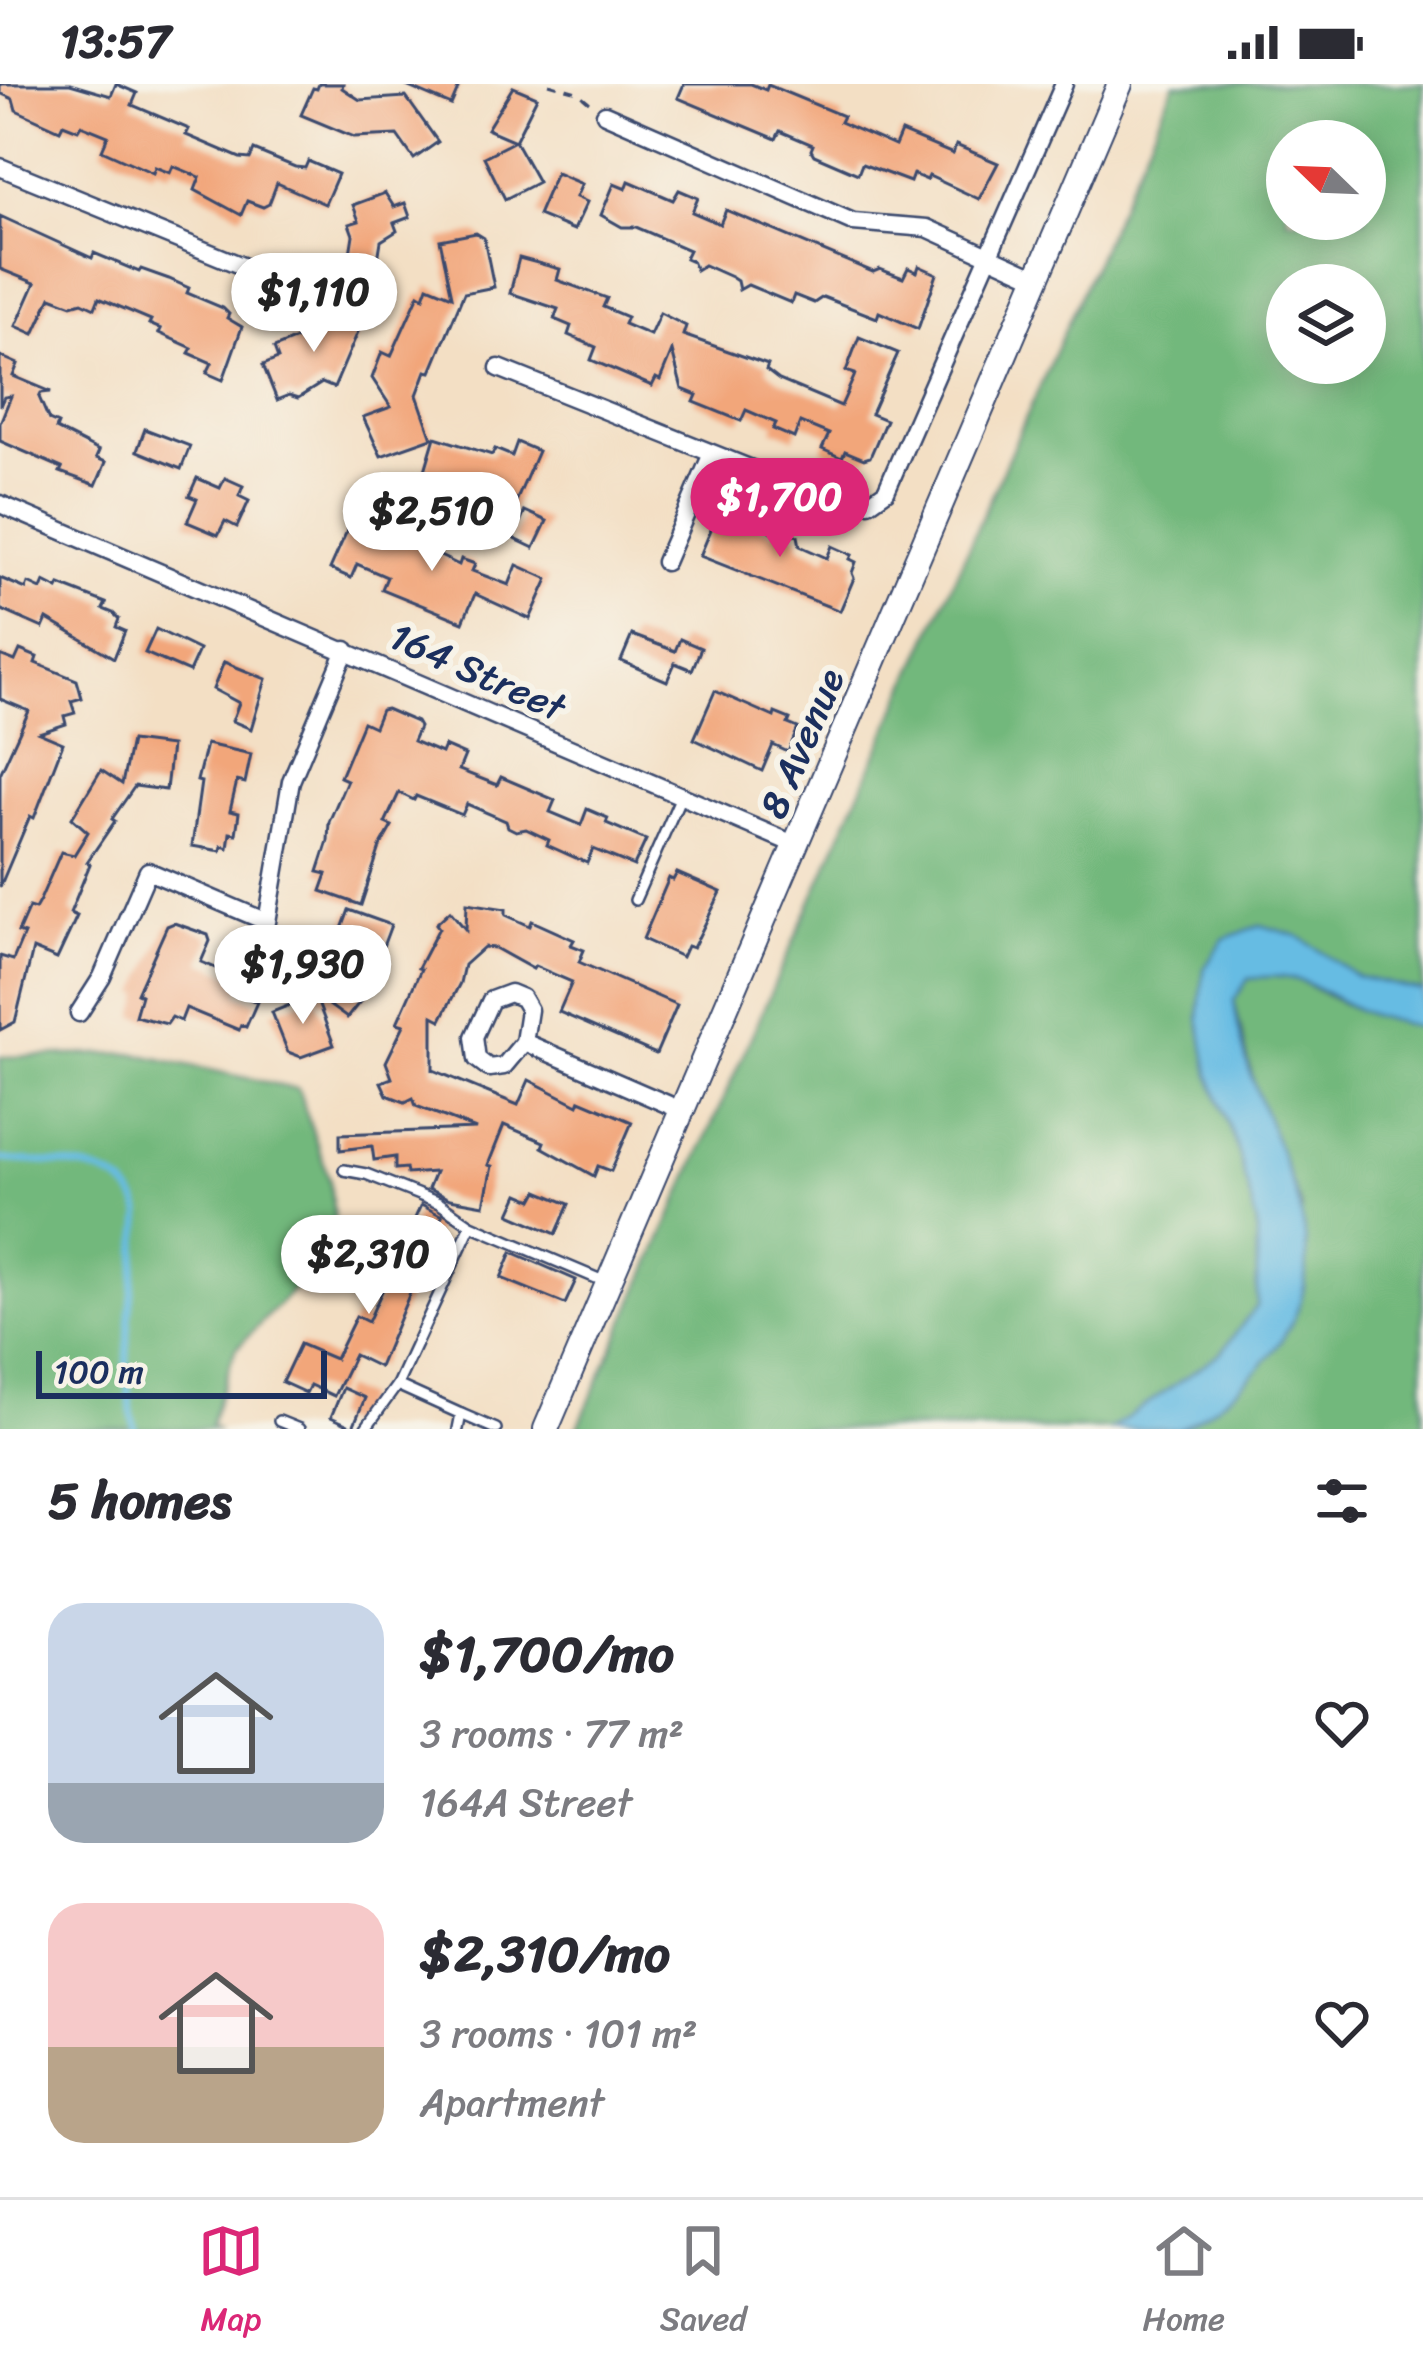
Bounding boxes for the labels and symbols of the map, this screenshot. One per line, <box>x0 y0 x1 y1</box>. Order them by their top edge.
north arrow <box>1266 120 1386 240</box>
pin: $1,110 <box>216 253 412 355</box>
pin: $1,700 <box>682 458 878 560</box>
pin: $2,510 <box>334 472 530 574</box>
street label: 164 Street <box>378 602 578 741</box>
street label: 8 Avenue <box>739 657 864 829</box>
pin: $1,930 <box>205 925 401 1027</box>
pin: $2,310 <box>271 1215 467 1317</box>
scale bar <box>36 1345 327 1398</box>

